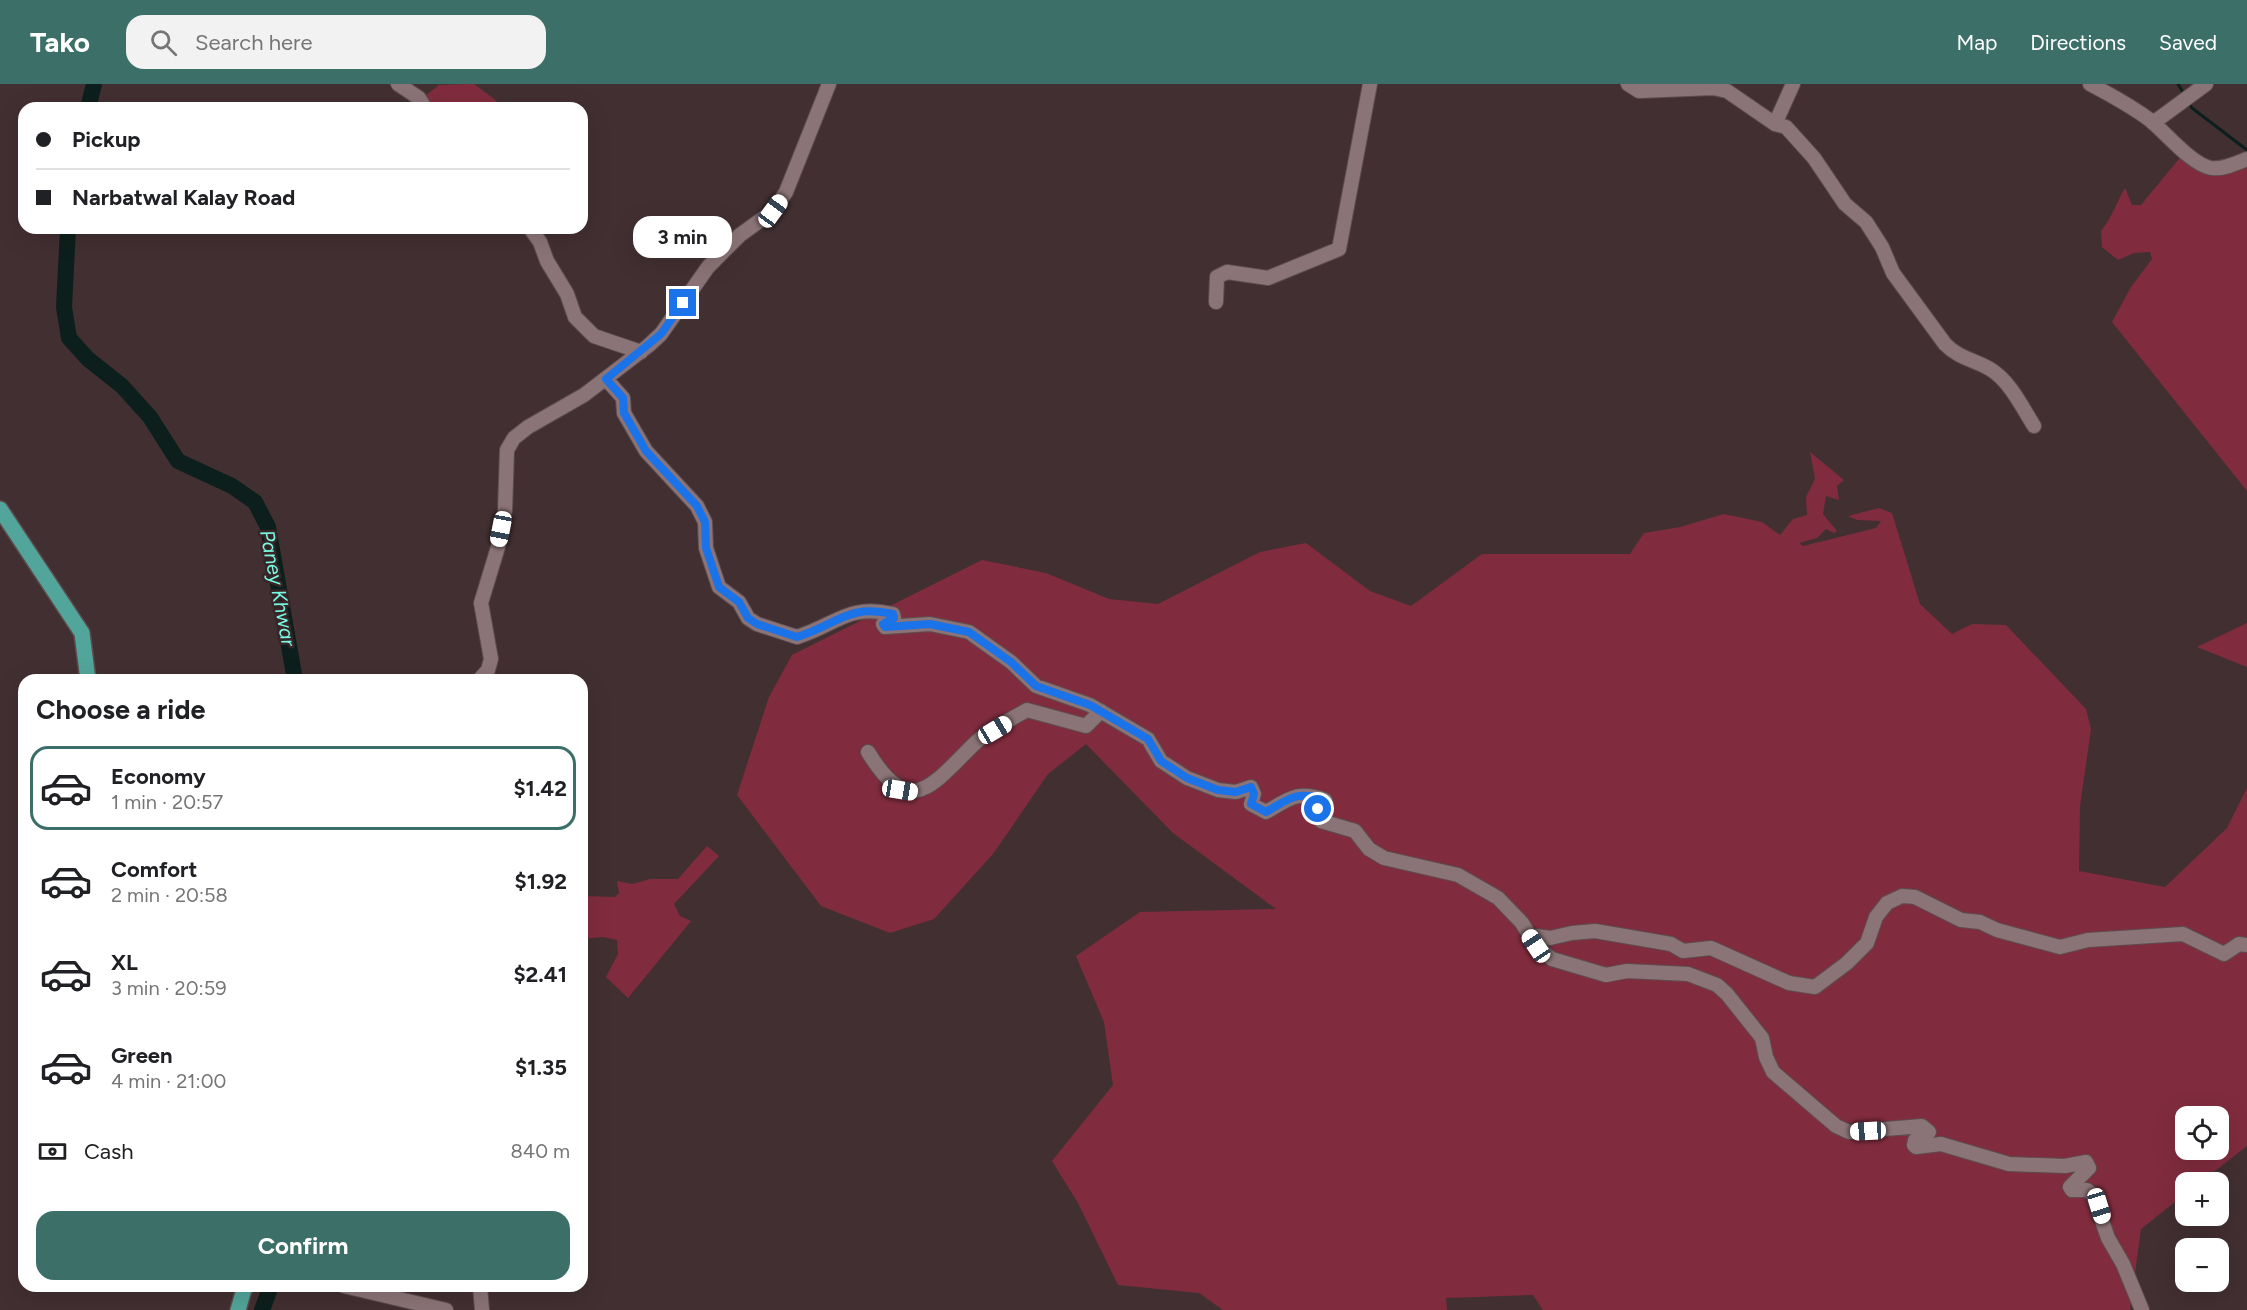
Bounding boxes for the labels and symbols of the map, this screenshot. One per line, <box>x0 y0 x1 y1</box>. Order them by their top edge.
car <box>755 191 791 231</box>
callout: 3 min <box>634 216 732 258</box>
route end <box>669 289 696 316</box>
car <box>489 510 513 548</box>
water label: Paney Khwar <box>255 528 301 649</box>
car <box>975 713 1015 747</box>
car <box>881 778 919 802</box>
route start <box>1304 795 1331 822</box>
car <box>1518 926 1554 966</box>
car <box>1850 1121 1886 1141</box>
car <box>2085 1186 2113 1226</box>

